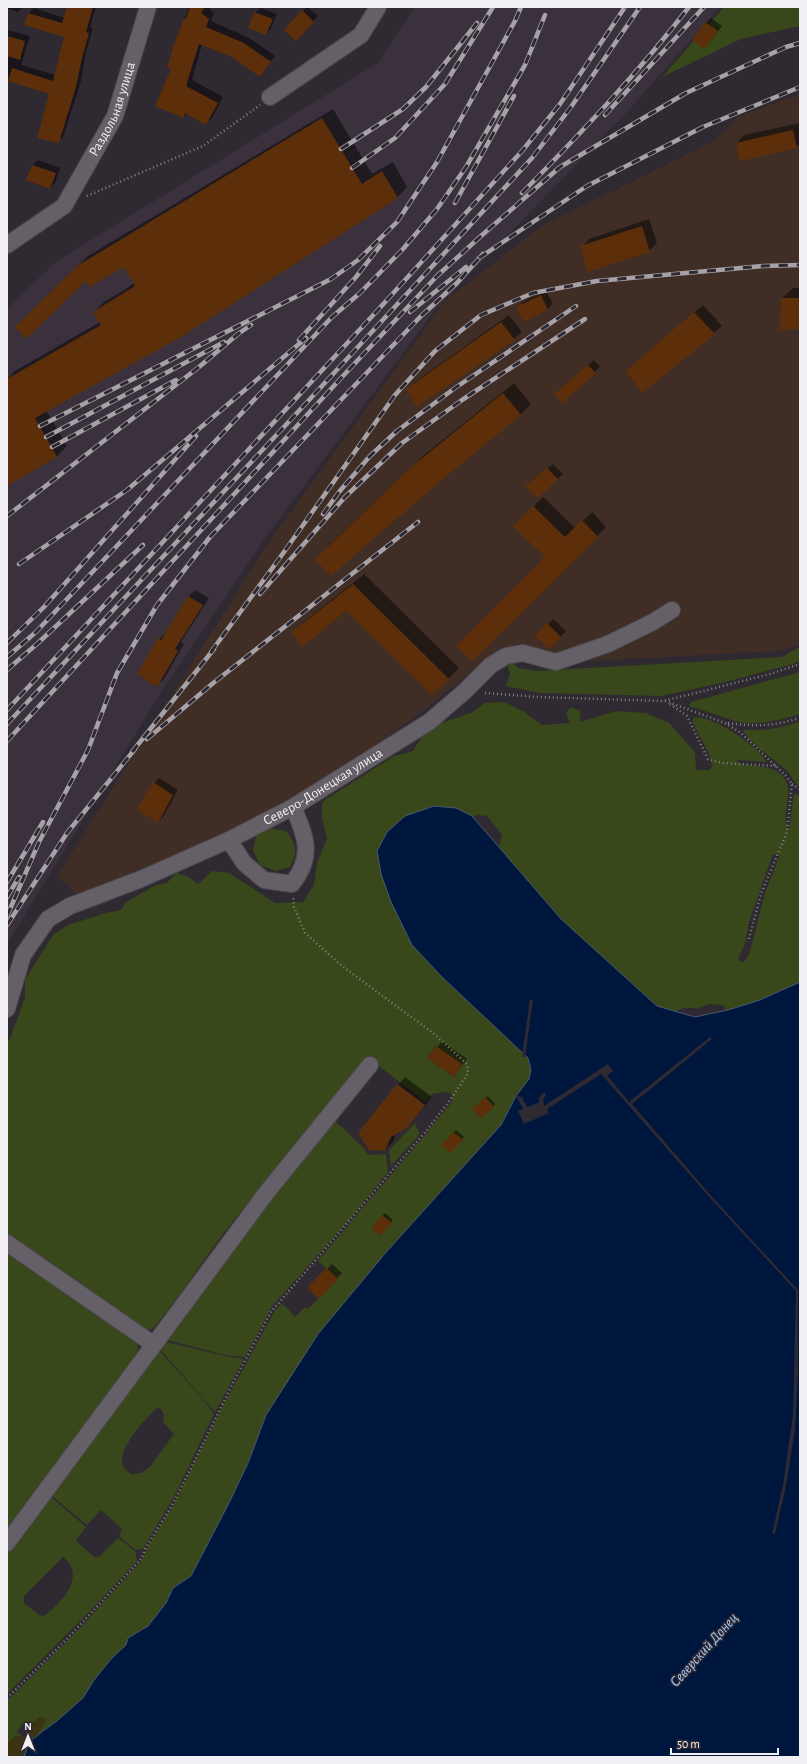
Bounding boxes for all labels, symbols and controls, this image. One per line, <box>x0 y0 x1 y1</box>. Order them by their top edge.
street label: Раздольная улица <box>87 60 138 159</box>
street label: Северо-Донецкая улица <box>261 745 386 828</box>
water label: Северский Донец <box>667 1610 741 1690</box>
north arrow <box>8 1716 48 1756</box>
text: N <box>24 1721 32 1732</box>
scale bar <box>671 1730 778 1756</box>
text: 50 m <box>677 1738 700 1750</box>

